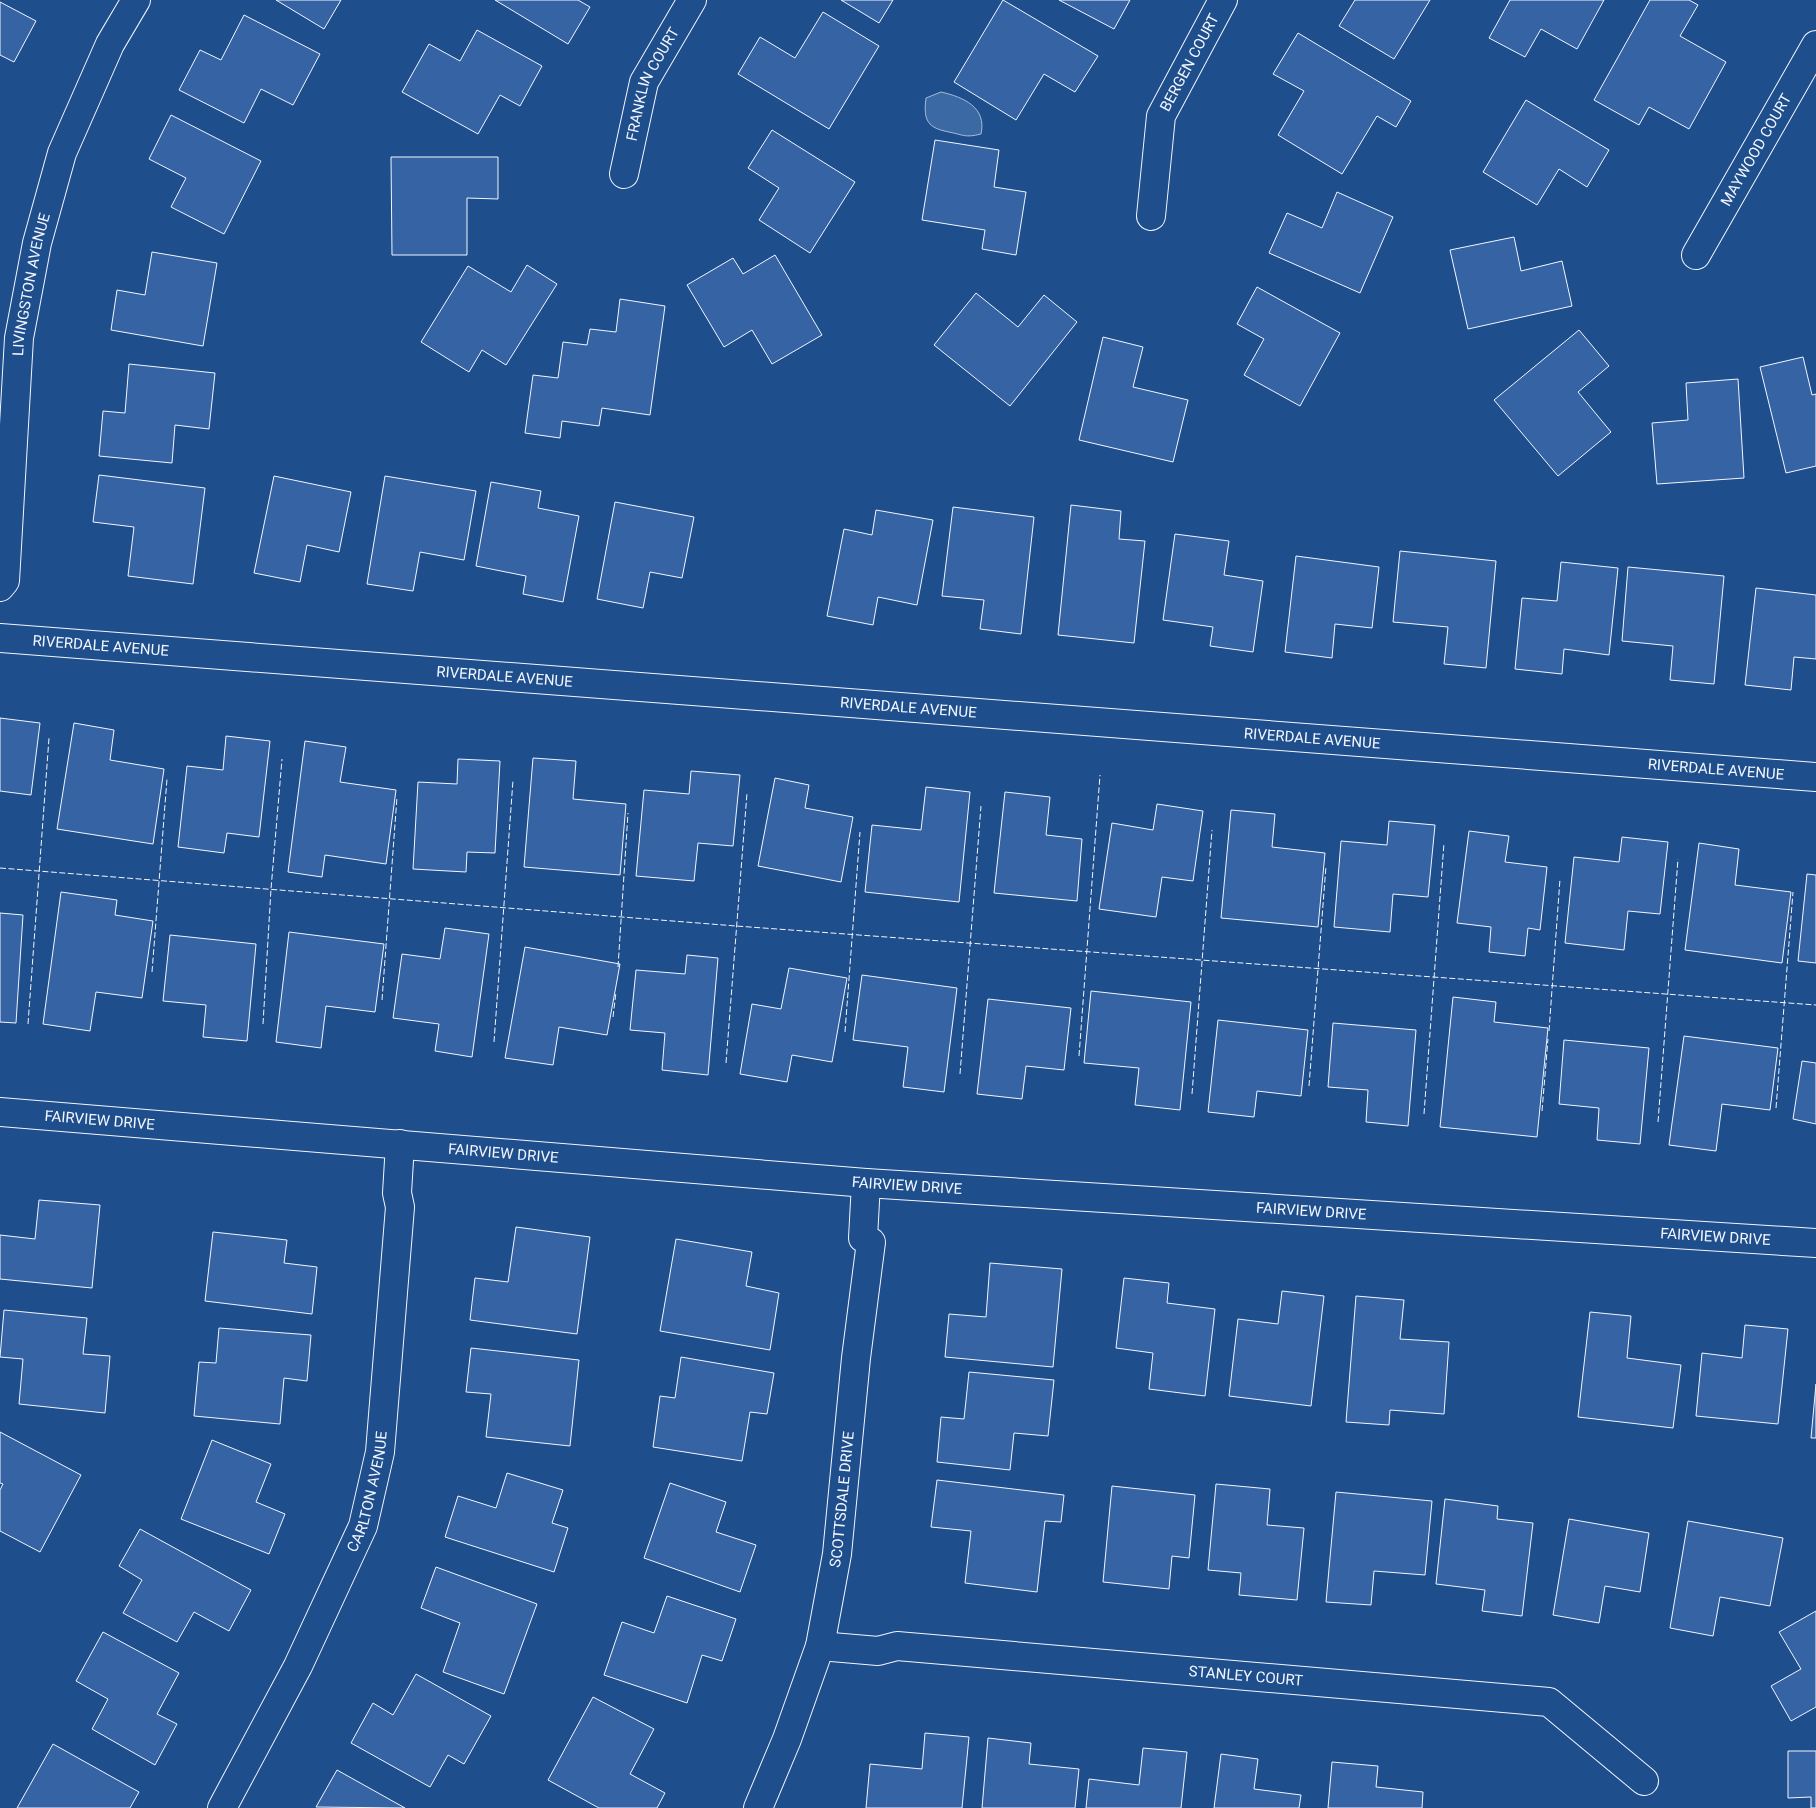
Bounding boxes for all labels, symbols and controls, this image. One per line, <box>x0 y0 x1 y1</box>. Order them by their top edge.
street label: BERGEN COURT <box>1156 11 1223 114</box>
street label: FRANKLIN COURT <box>622 24 683 142</box>
street label: MAYWOOD COURT <box>1717 91 1795 209</box>
street label: LIVINGSTON AVENUE <box>9 210 54 356</box>
street label: RIVERDALE AVENUE <box>32 632 170 660</box>
street label: RIVERDALE AVENUE <box>436 662 574 691</box>
street label: RIVERDALE AVENUE <box>839 693 978 722</box>
street label: RIVERDALE AVENUE <box>1243 724 1381 753</box>
street label: RIVERDALE AVENUE <box>1647 755 1785 784</box>
street label: FAIRVIEW DRIVE <box>44 1107 156 1134</box>
street label: FAIRVIEW DRIVE <box>447 1140 560 1167</box>
street label: FAIRVIEW DRIVE <box>851 1173 963 1198</box>
street label: FAIRVIEW DRIVE <box>1255 1199 1367 1224</box>
street label: FAIRVIEW DRIVE <box>1660 1224 1772 1249</box>
street label: CARLTON AVENUE <box>343 1430 391 1555</box>
street label: SCOTTSDALE DRIVE <box>826 1430 858 1569</box>
street label: STANLEY COURT <box>1188 1662 1304 1690</box>

